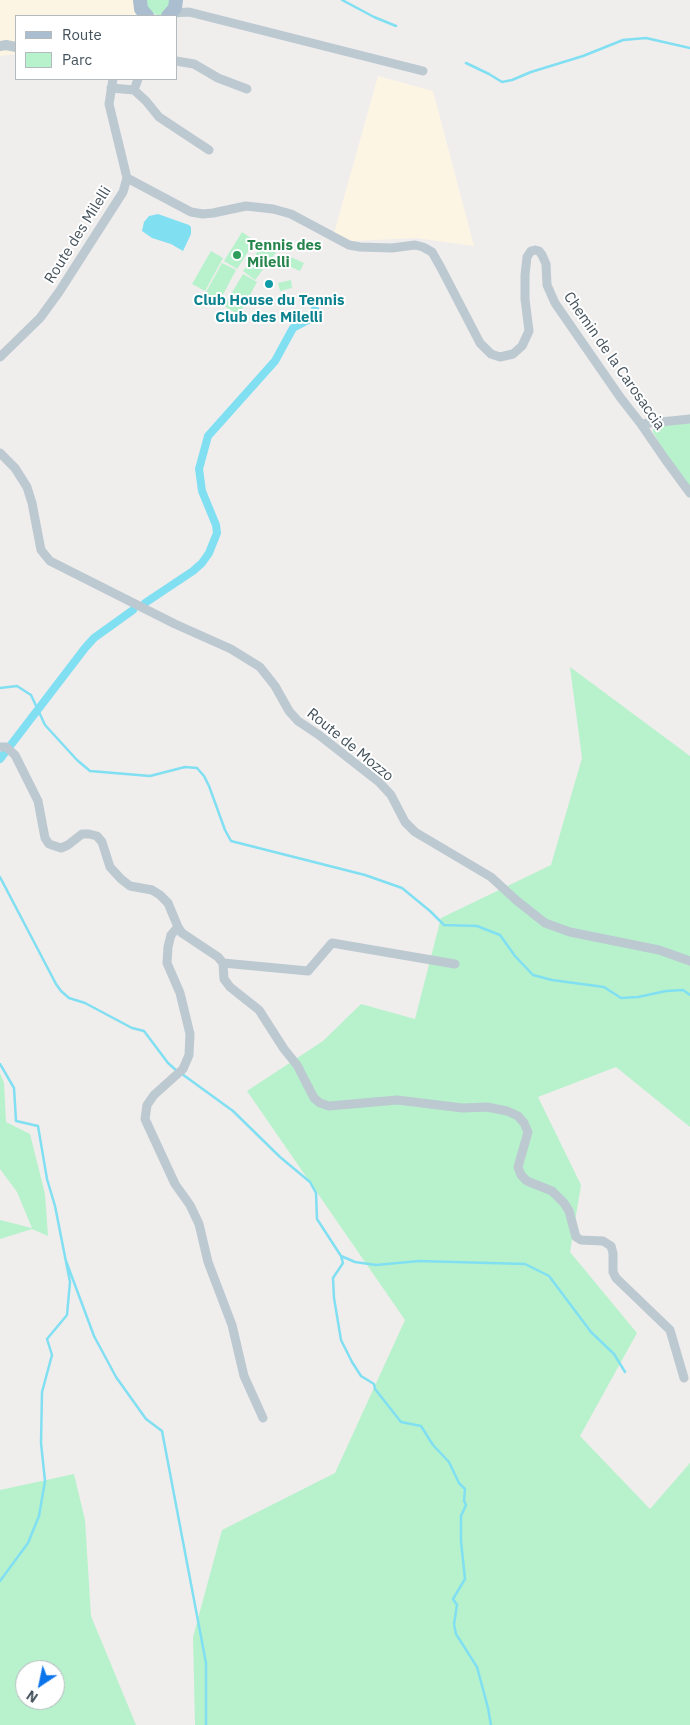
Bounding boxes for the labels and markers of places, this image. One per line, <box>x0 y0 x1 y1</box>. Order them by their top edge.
place label: Tennis des Milelli <box>247 237 322 272</box>
marker: Tennis des Milelli <box>231 249 243 261</box>
marker: Club House du Tennis Club des Milelli <box>263 278 275 290</box>
place label: Club House du Tennis Club des Milelli <box>193 292 345 327</box>

